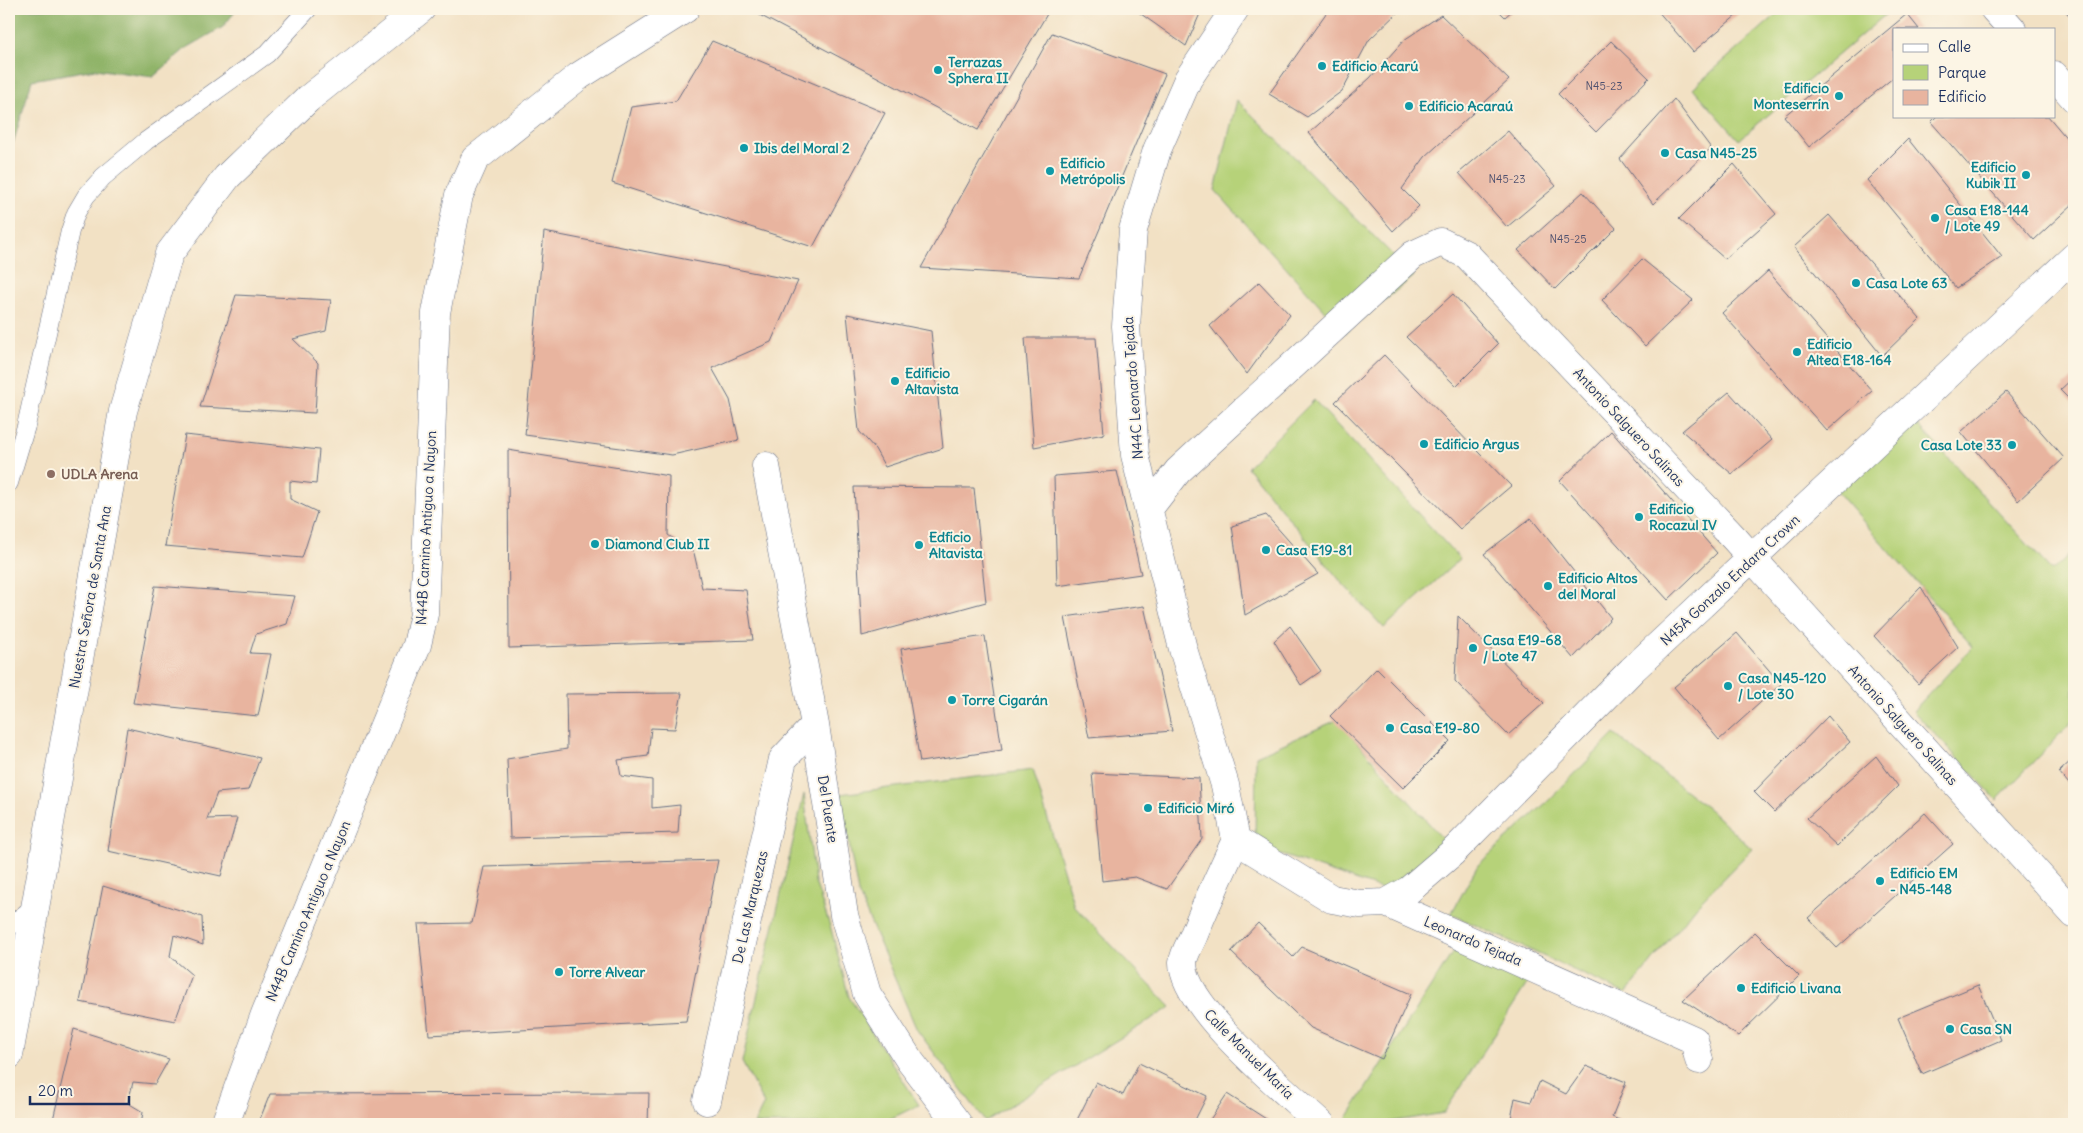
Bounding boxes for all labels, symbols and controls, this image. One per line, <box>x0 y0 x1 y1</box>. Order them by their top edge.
legend <box>1893 28 2056 118</box>
text: Calle <box>1938 37 1971 56</box>
place label: Terrazas Sphera II <box>948 53 1008 87</box>
place label: Edificio Acarú <box>1332 57 1418 75</box>
marker: Edificio Acarú <box>1316 60 1328 72</box>
text: Parque <box>1938 63 1986 82</box>
marker: Terrazas Sphera II <box>932 64 944 76</box>
house number: N45-23 <box>1586 79 1622 93</box>
place label: Edificio Monteserrín <box>1753 79 1829 113</box>
text: Edificio <box>1938 87 1986 106</box>
marker: Edificio Monteserrín <box>1833 90 1845 102</box>
place label: Edificio Acaraú <box>1419 97 1513 115</box>
marker: Edificio Acaraú <box>1403 100 1415 112</box>
place label: Ibis del Moral 2 <box>754 139 850 157</box>
marker: Ibis del Moral 2 <box>738 142 750 154</box>
place label: Casa N45-25 <box>1675 144 1757 162</box>
marker: Casa N45-25 <box>1659 147 1671 159</box>
place label: Edificio Metrópolis <box>1060 154 1126 188</box>
place label: Edificio Kubik II <box>1966 158 2016 192</box>
marker: Edificio Metrópolis <box>1044 165 1056 177</box>
marker: Edificio Kubik II <box>2020 169 2032 181</box>
house number: N45-23 <box>1489 172 1525 186</box>
place label: Casa E18-144 / Lote 49 <box>1945 201 2029 235</box>
marker: Casa E18-144 / Lote 49 <box>1929 212 1941 224</box>
house number: N45-25 <box>1549 232 1587 246</box>
place label: Casa Lote 63 <box>1866 274 1948 292</box>
marker: Casa Lote 63 <box>1850 277 1862 289</box>
street label: N44C Leonardo Tejada <box>1119 316 1147 460</box>
place label: Edificio Altea E18-164 <box>1807 335 1891 369</box>
marker: Edificio Altea E18-164 <box>1791 346 1803 358</box>
place label: Edificio Altavista <box>905 364 959 398</box>
street label: Antonio Salguero Salinas <box>1569 364 1689 490</box>
marker: Edificio Altavista <box>889 375 901 387</box>
street label: N44B Camino Antiguo a Nayon <box>412 430 440 626</box>
place label: Edificio Argus <box>1434 435 1520 453</box>
place label: Casa Lote 33 <box>1921 436 2002 454</box>
marker: Edificio Argus <box>1418 438 1430 450</box>
marker: Casa Lote 33 <box>2006 439 2018 451</box>
place label: UDLA Arena <box>61 465 138 483</box>
marker: UDLA Arena <box>45 468 57 480</box>
place label: Edificio Rocazul IV <box>1649 500 1717 534</box>
street label: Nuestra Señora de Santa Ana <box>65 504 115 690</box>
marker: Edificio Rocazul IV <box>1633 511 1645 523</box>
street label: N45A Gonzalo Endara Crown <box>1657 511 1803 649</box>
place label: Edficio Altavista <box>929 528 983 562</box>
place label: Diamond Club II <box>605 535 710 553</box>
marker: Diamond Club II <box>589 538 601 550</box>
marker: Edficio Altavista <box>913 539 925 551</box>
place label: Casa E19-81 <box>1276 541 1352 559</box>
marker: Casa E19-81 <box>1260 544 1272 556</box>
place label: Edificio Altos del Moral <box>1558 569 1638 603</box>
marker: Edificio Altos del Moral <box>1542 580 1554 592</box>
place label: Casa E19-68 / Lote 47 <box>1483 631 1562 665</box>
marker: Casa E19-68 / Lote 47 <box>1467 642 1479 654</box>
street label: Antonio Salguero Salinas <box>1844 661 1962 789</box>
place label: Casa N45-120 / Lote 30 <box>1738 669 1826 703</box>
marker: Casa N45-120 / Lote 30 <box>1722 680 1734 692</box>
place label: Torre Cigarán <box>962 691 1048 709</box>
marker: Torre Cigarán <box>946 694 958 706</box>
place label: Casa E19-80 <box>1400 719 1480 737</box>
marker: Casa E19-80 <box>1384 722 1396 734</box>
street label: Del Puente <box>814 774 842 844</box>
place label: Edificio Miró <box>1158 799 1235 817</box>
marker: Edificio Miró <box>1142 802 1154 814</box>
street label: N44B Camino Antiguo a Nayon <box>262 818 354 1004</box>
street label: De Las Marquezas <box>728 849 772 965</box>
place label: Edificio EM - N45-148 <box>1890 864 1958 898</box>
marker: Edificio EM - N45-148 <box>1874 875 1886 887</box>
street label: Leonardo Tejada <box>1421 912 1525 970</box>
place label: Torre Alvear <box>569 963 646 981</box>
marker: Torre Alvear <box>553 966 565 978</box>
place label: Edificio Livana <box>1751 979 1841 997</box>
marker: Edificio Livana <box>1735 982 1747 994</box>
street label: Calle Manuel María <box>1200 1005 1298 1103</box>
place label: Casa SN <box>1960 1020 2012 1038</box>
marker: Casa SN <box>1944 1023 1956 1035</box>
scale bar <box>30 1073 129 1105</box>
text: 20 m <box>38 1081 73 1100</box>

